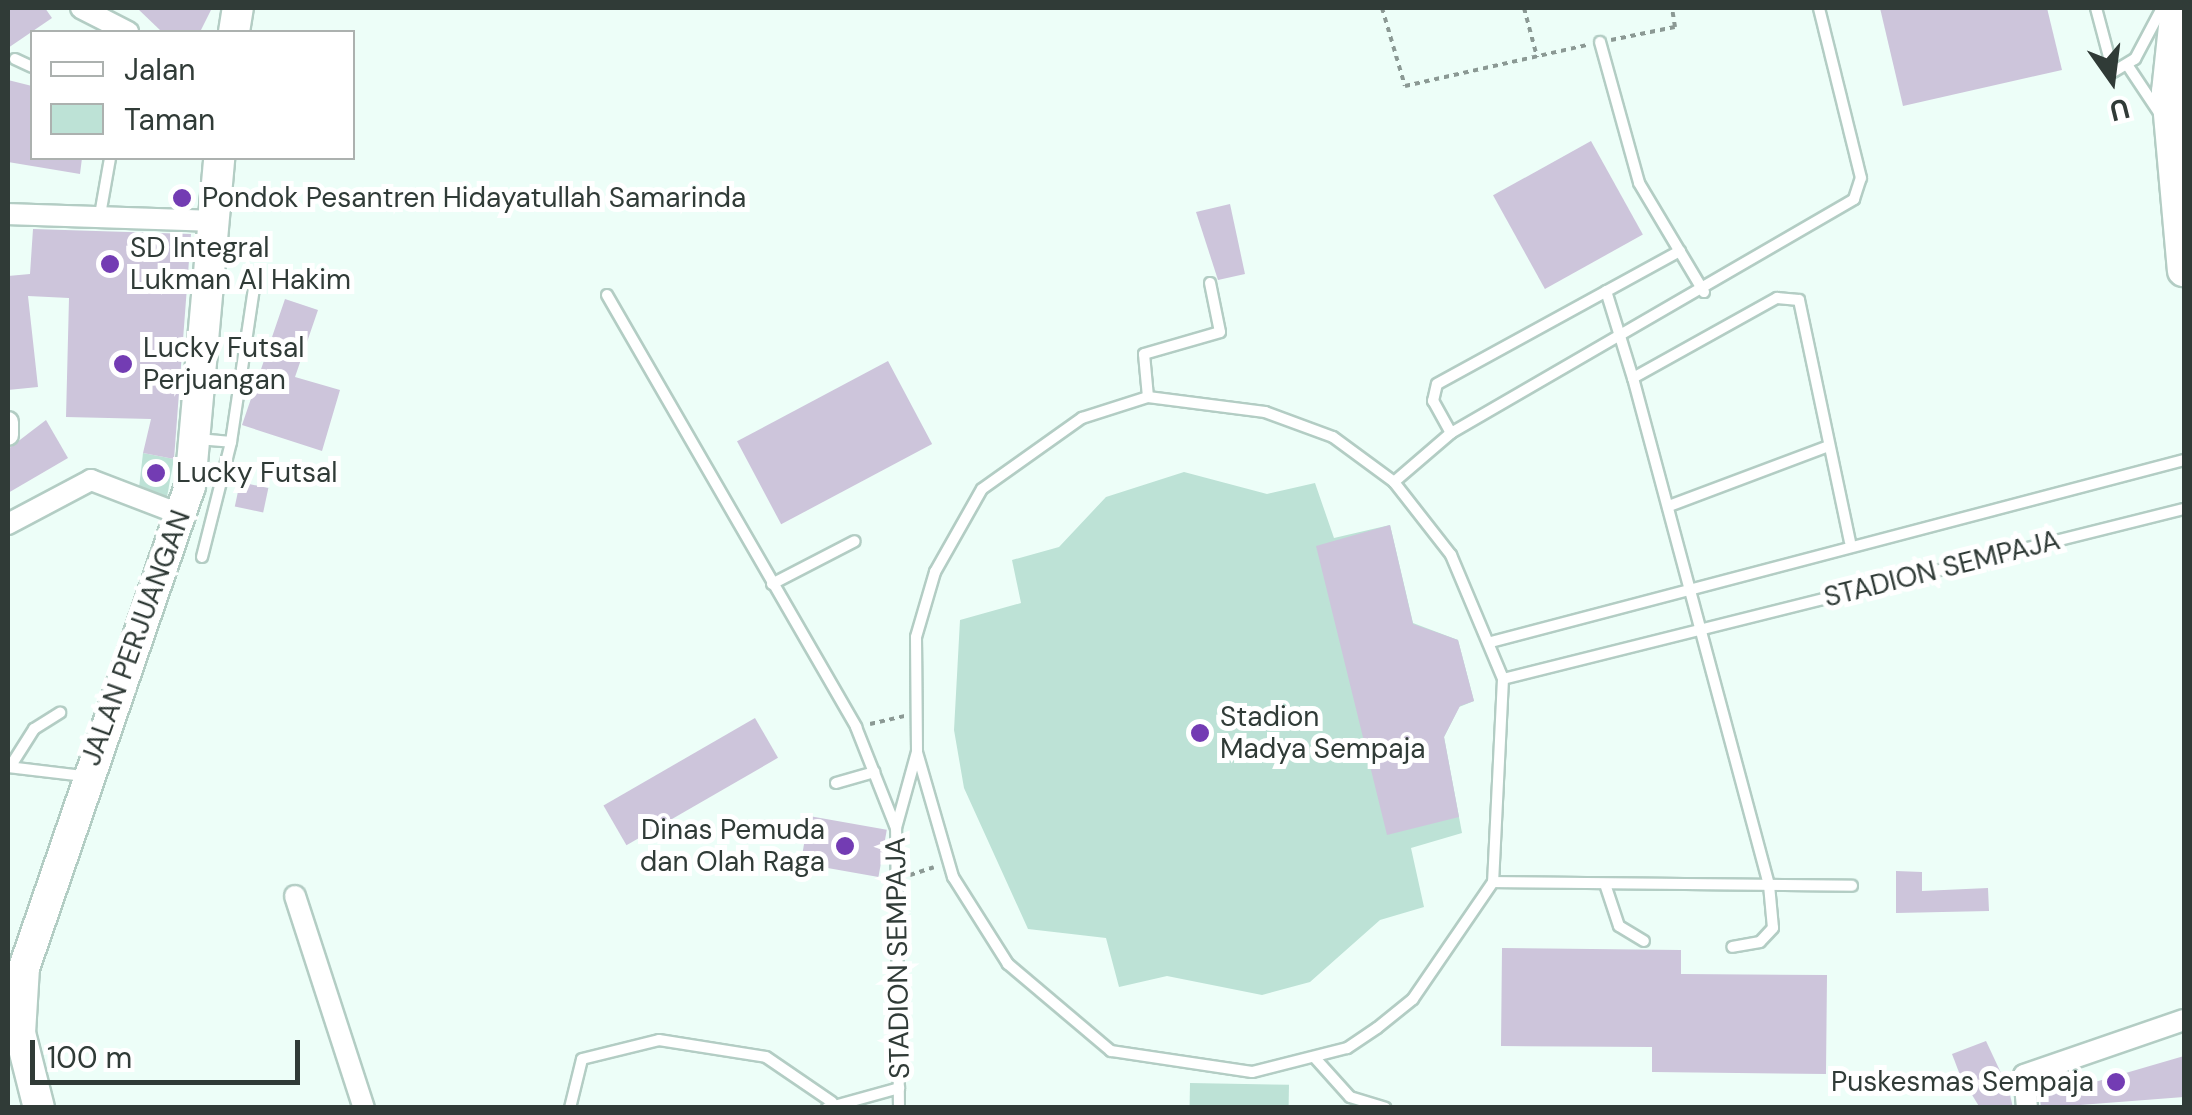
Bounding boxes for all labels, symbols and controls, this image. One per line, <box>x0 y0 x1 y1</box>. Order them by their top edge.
legend <box>30 30 355 160</box>
north arrow <box>2062 30 2162 130</box>
text: Jalan <box>124 50 196 89</box>
text: U <box>2106 89 2133 130</box>
text: Taman <box>124 100 215 139</box>
place label: Pondok Pesantren Hidayatullah Samarinda <box>202 181 746 215</box>
marker: Pondok Pesantren Hidayatullah Samarinda <box>171 187 193 209</box>
place label: SD Integral Lukman Al Hakim <box>130 231 351 297</box>
marker: SD Integral Lukman Al Hakim <box>99 253 121 275</box>
place label: Lucky Futsal Perjuangan <box>143 331 304 397</box>
marker: Lucky Futsal Perjuangan <box>112 353 134 375</box>
place label: Lucky Futsal <box>176 456 337 490</box>
marker: Lucky Futsal <box>145 462 167 484</box>
street label: JALAN PERJUANGAN <box>74 506 198 770</box>
street label: STADION SEMPAJA <box>1821 523 2063 615</box>
place label: Stadion Madya Sempaja <box>1220 700 1426 766</box>
marker: Stadion Madya Sempaja <box>1189 722 1211 744</box>
place label: Dinas Pemuda dan Olah Raga <box>640 813 825 879</box>
marker: Dinas Pemuda dan Olah Raga <box>834 835 856 857</box>
street label: STADION SEMPAJA <box>879 837 917 1079</box>
scale bar <box>35 1020 305 1082</box>
text: 100 m <box>47 1038 132 1077</box>
place label: Puskesmas Sempaja <box>1831 1065 2094 1099</box>
marker: Puskesmas Sempaja <box>2103 1069 2129 1095</box>

